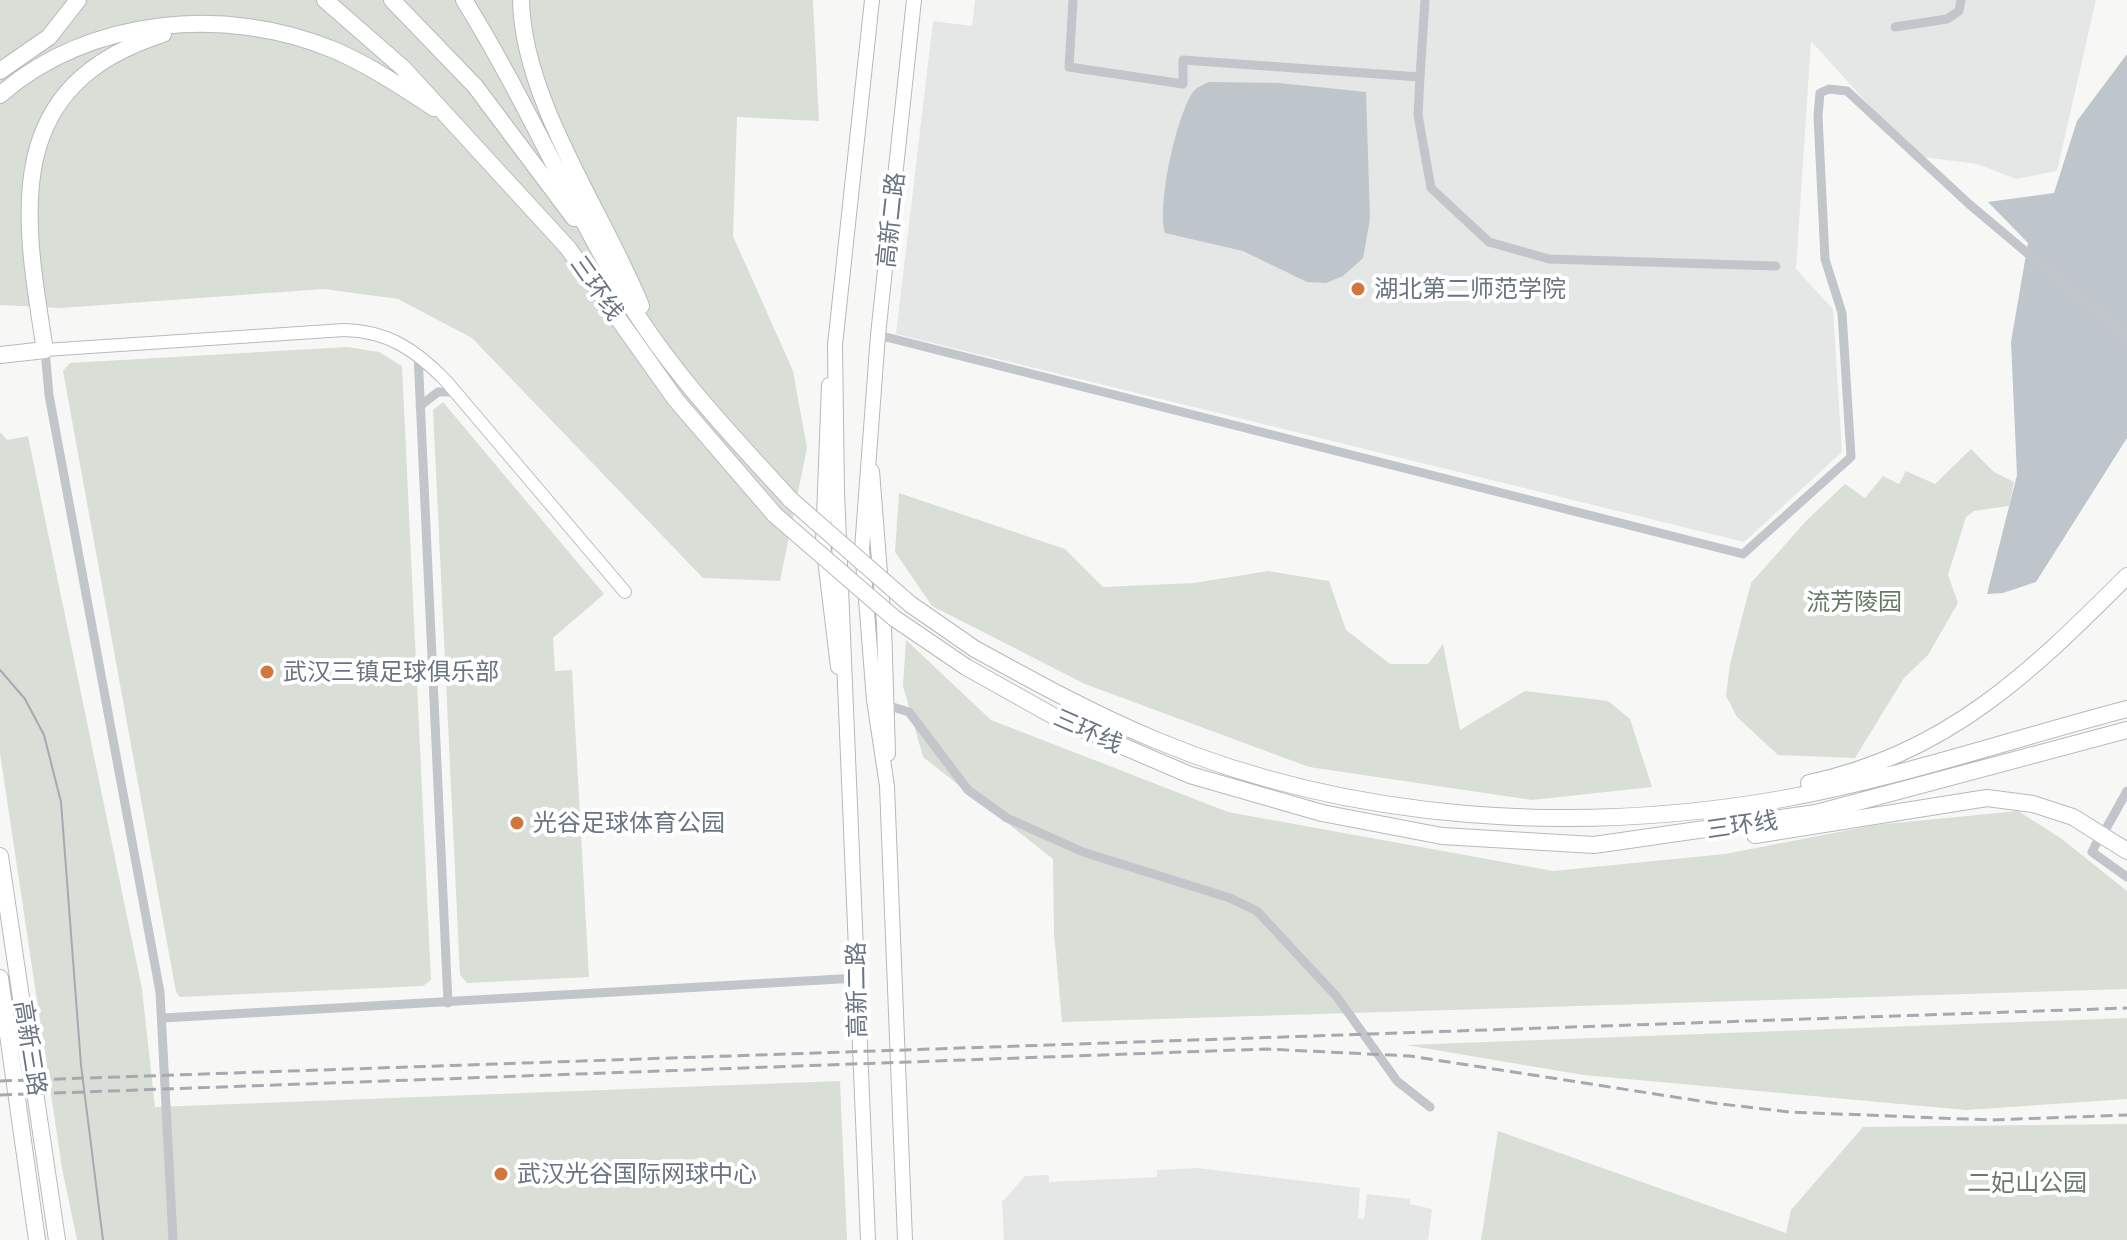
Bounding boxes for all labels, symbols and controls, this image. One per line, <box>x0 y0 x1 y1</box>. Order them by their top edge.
street label: 高新二路 <box>872 171 910 269</box>
street label: 三环线 <box>565 250 629 326</box>
place label: 湖北第二师范学院 <box>1374 275 1566 303</box>
marker: 湖北第二师范学院 <box>1349 280 1367 298</box>
park label: 流芳陵园 <box>1806 588 1902 616</box>
place label: 武汉三镇足球俱乐部 <box>283 658 499 686</box>
marker: 武汉三镇足球俱乐部 <box>258 663 276 681</box>
street label: 三环线 <box>1049 703 1127 759</box>
street label: 三环线 <box>1704 806 1780 844</box>
place label: 光谷足球体育公园 <box>533 809 725 837</box>
marker: 光谷足球体育公园 <box>508 814 526 832</box>
street label: 高新二路 <box>842 942 872 1038</box>
street label: 高新三路 <box>8 998 52 1098</box>
place label: 武汉光谷国际网球中心 <box>517 1160 757 1188</box>
marker: 武汉光谷国际网球中心 <box>492 1165 510 1183</box>
park label: 二妃山公园 <box>1967 1169 2087 1197</box>

